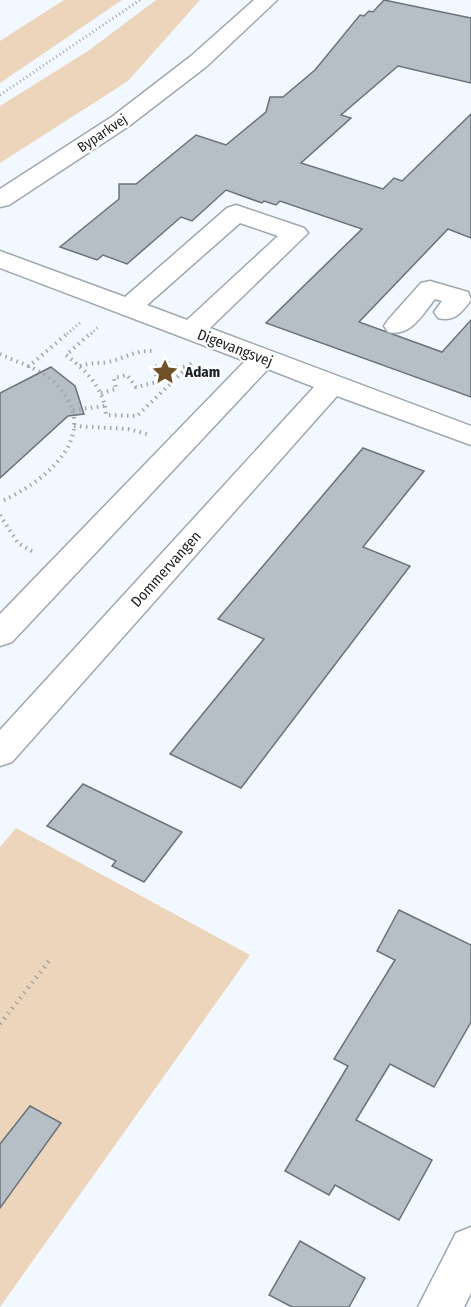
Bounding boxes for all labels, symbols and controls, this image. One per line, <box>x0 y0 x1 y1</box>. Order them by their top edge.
street label: Byparkvej <box>74 111 130 156</box>
street label: Digevangsvej <box>195 325 275 371</box>
place icon: Adam <box>150 357 180 387</box>
place label: Adam <box>184 363 220 381</box>
street label: Dommervangen <box>127 527 205 611</box>

